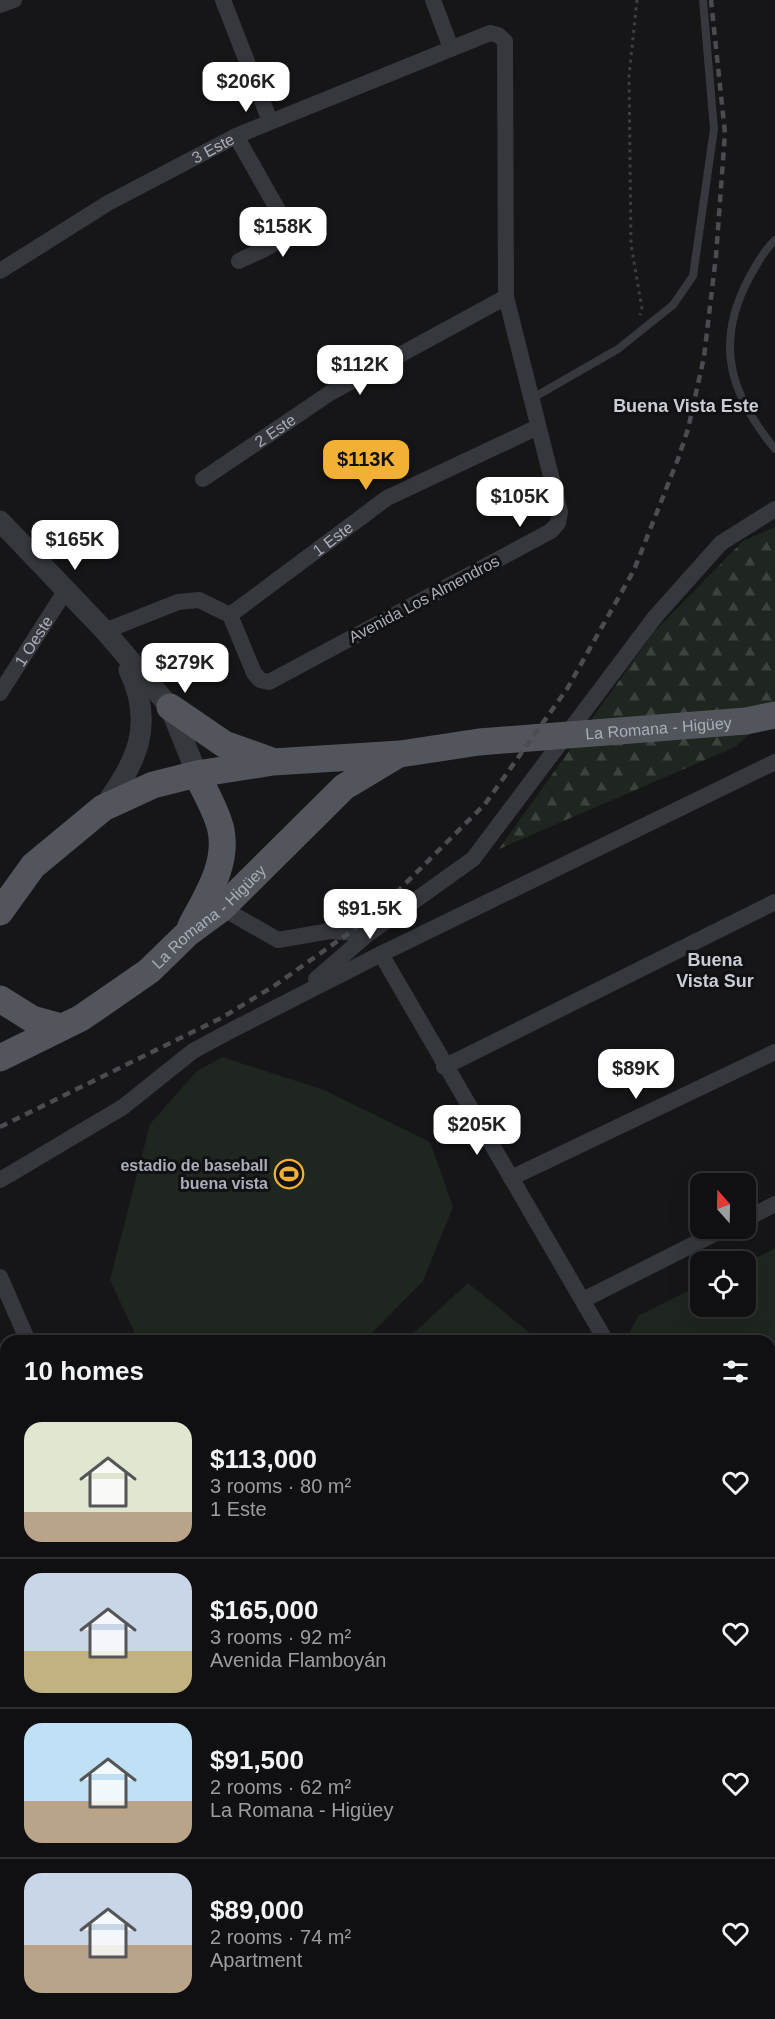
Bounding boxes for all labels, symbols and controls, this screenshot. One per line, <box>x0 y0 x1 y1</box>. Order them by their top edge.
pin: $206K <box>204 62 288 113</box>
text: $206K <box>217 70 275 92</box>
street label: 3 Este <box>189 130 237 166</box>
pin: $158K <box>241 207 325 258</box>
text: $158K <box>254 215 312 237</box>
pin: $112K <box>318 345 402 396</box>
text: $112K <box>331 353 389 375</box>
district label: Buena Vista Este <box>613 396 759 416</box>
street label: 2 Este <box>251 410 299 450</box>
pin: $113K <box>324 440 408 491</box>
text: $113K <box>337 448 395 470</box>
pin: $105K <box>478 477 562 528</box>
text: $105K <box>491 485 549 507</box>
street label: 1 Este <box>309 518 356 559</box>
pin: $165K <box>33 520 117 571</box>
text: $165K <box>46 528 104 550</box>
street label: Avenida Los Almendros <box>346 552 502 646</box>
street label: 1 Oeste <box>11 613 56 669</box>
pin: $279K <box>143 643 227 694</box>
text: $279K <box>156 651 214 673</box>
street label: La Romana - Higüey <box>585 714 732 742</box>
street label: La Romana - Higüey <box>148 861 269 972</box>
pin: $91.5K <box>321 889 419 940</box>
text: $91.5K <box>338 897 402 919</box>
district label: Buena Vista Sur <box>676 950 754 991</box>
pin: $89K <box>600 1049 672 1100</box>
text: $89K <box>612 1057 660 1079</box>
pin: $205K <box>435 1105 519 1156</box>
text: $205K <box>448 1113 506 1135</box>
place label: estadio de baseball buena vista <box>120 1157 268 1192</box>
sports icon: estadio de baseball buena vista <box>273 1158 305 1190</box>
north arrow <box>690 1173 756 1239</box>
map controls <box>690 1173 756 1317</box>
button: locate <box>690 1251 756 1317</box>
icon: filters <box>719 1355 752 1388</box>
text: 10 homes <box>24 1356 144 1386</box>
text: $113,000 <box>210 1444 317 1474</box>
icon: home <box>72 1446 144 1518</box>
icon: heart <box>719 1466 752 1499</box>
text: 3 rooms · 80 m² <box>210 1475 351 1497</box>
text: 1 Este <box>210 1498 267 1520</box>
text: $165,000 <box>210 1595 318 1625</box>
icon: home <box>72 1597 144 1669</box>
icon: heart <box>719 1617 752 1650</box>
text: 3 rooms · 92 m² <box>210 1626 351 1648</box>
text: Avenida Flamboyán <box>210 1649 386 1671</box>
text: $91,500 <box>210 1745 304 1775</box>
icon: home <box>72 1747 144 1819</box>
icon: heart <box>719 1767 752 1800</box>
text: 2 rooms · 62 m² <box>210 1776 351 1798</box>
text: La Romana - Higüey <box>210 1799 393 1821</box>
text: $89,000 <box>210 1895 304 1925</box>
icon: home <box>72 1897 144 1969</box>
icon: heart <box>719 1917 752 1950</box>
text: 2 rooms · 74 m² <box>210 1926 351 1948</box>
text: Apartment <box>210 1949 302 1971</box>

